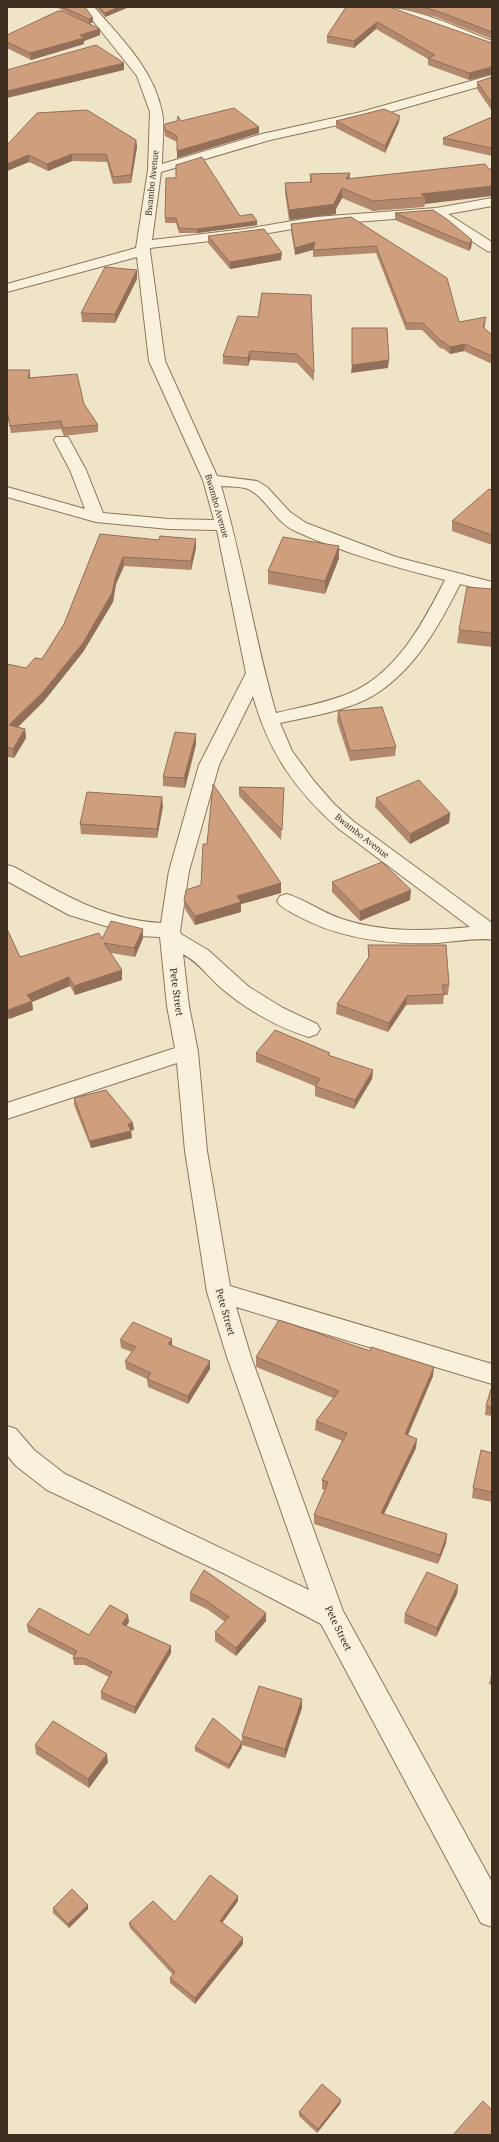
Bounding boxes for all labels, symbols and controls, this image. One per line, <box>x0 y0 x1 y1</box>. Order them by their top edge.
street label: Bwambo Avenue <box>143 149 161 216</box>
street label: Bwambo Avenue <box>202 473 232 540</box>
street label: Bwambo Avenue <box>332 811 392 861</box>
street label: Pete Street <box>167 967 186 1017</box>
street label: Pete Street <box>213 1287 239 1338</box>
street label: Pete Street <box>322 1604 355 1653</box>

